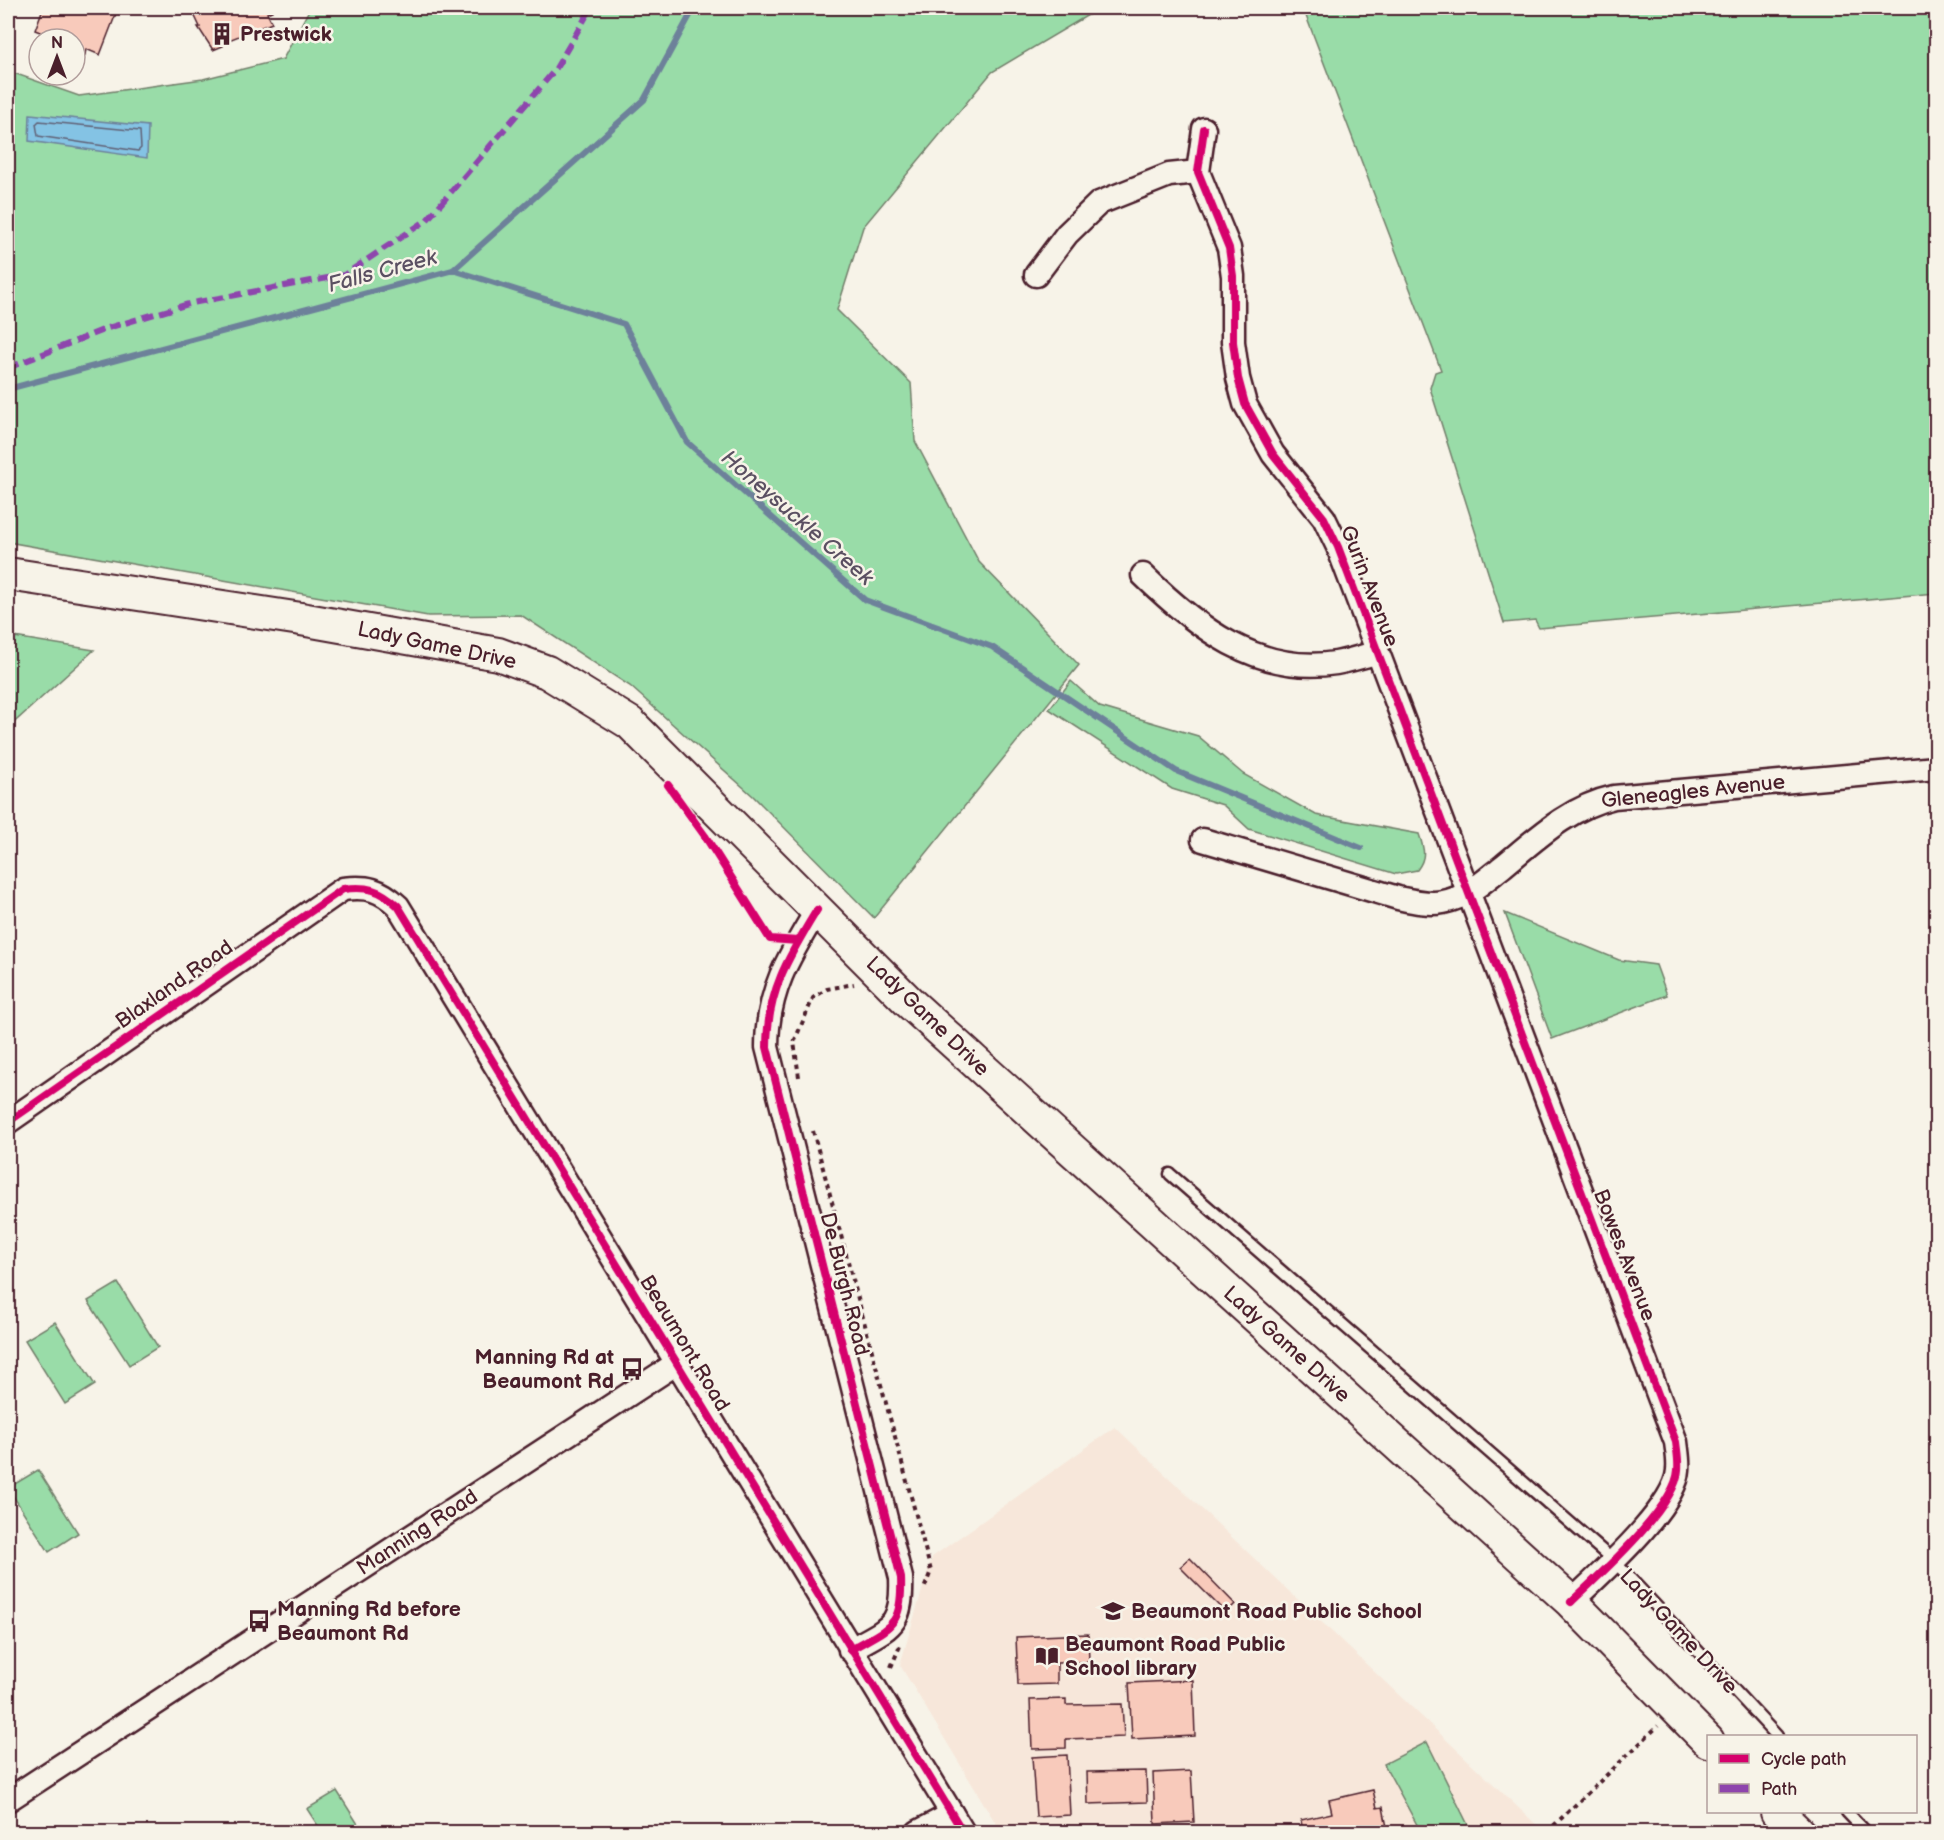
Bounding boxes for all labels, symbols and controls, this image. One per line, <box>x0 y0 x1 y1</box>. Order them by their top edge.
building icon: Prestwick <box>209 21 235 47</box>
place label: Prestwick <box>240 22 332 47</box>
north arrow <box>27 27 87 87</box>
text: N <box>51 34 63 53</box>
water label: Falls Creek <box>325 244 441 299</box>
water label: Honeysuckle Creek <box>715 445 880 592</box>
street label: Gurin Avenue <box>1335 522 1404 650</box>
street label: Lady Game Drive <box>355 616 519 675</box>
street label: Gleneagles Avenue <box>1600 769 1786 814</box>
street label: Blaxland Road <box>111 935 238 1034</box>
street label: Lady Game Drive <box>861 951 994 1082</box>
street label: Bowes Avenue <box>1588 1186 1661 1325</box>
street label: De Burgh Road <box>815 1210 874 1358</box>
street label: Beaumont Road <box>634 1271 735 1416</box>
street label: Lady Game Drive <box>1218 1281 1355 1408</box>
place label: Manning Rd at Beaumont Rd <box>475 1345 614 1394</box>
bus stop icon: Manning Rd at Beaumont Rd <box>619 1356 645 1382</box>
street label: Manning Road <box>352 1484 482 1581</box>
street label: Lady Game Drive <box>1614 1564 1743 1699</box>
place label: Manning Rd before Beaumont Rd <box>277 1597 461 1646</box>
school or university icon: Beaumont Road Public School <box>1100 1598 1126 1624</box>
place label: Beaumont Road Public School <box>1131 1599 1422 1624</box>
bus stop icon: Manning Rd before Beaumont Rd <box>246 1608 272 1634</box>
place label: Beaumont Road Public School library <box>1065 1632 1286 1681</box>
library icon: Beaumont Road Public School library <box>1034 1643 1060 1669</box>
legend <box>1707 1735 1917 1813</box>
text: Cycle path <box>1761 1749 1847 1770</box>
text: Path <box>1761 1779 1797 1800</box>

